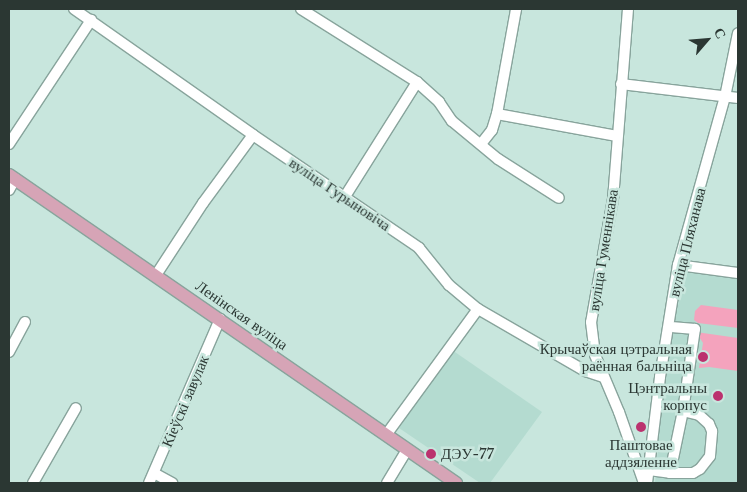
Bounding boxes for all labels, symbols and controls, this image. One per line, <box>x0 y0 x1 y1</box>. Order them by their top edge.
north arrow <box>682 15 732 65</box>
text: С <box>710 25 731 42</box>
street label: вуліца Гурыновіча <box>286 153 394 235</box>
street label: вуліца Пляханава <box>665 186 709 298</box>
street label: вуліца Гуменнікава <box>584 188 622 312</box>
street label: Ленінская вуліца <box>192 277 292 353</box>
place label: Крычаўская цэтральная раённая бальніца <box>540 339 692 374</box>
marker: Крычаўская цэтральная раённая бальніца <box>696 350 710 364</box>
street label: Кіеўскі завулак <box>158 352 212 450</box>
place label: Цэнтральны корпус <box>628 378 707 413</box>
marker: Цэнтральны корпус <box>711 389 725 403</box>
marker: Паштовае аддзяленне <box>635 421 647 433</box>
place label: Паштовае аддзяленне <box>605 435 677 470</box>
place label: ДЭУ-77 <box>441 445 494 463</box>
marker: ДЭУ-77 <box>425 448 437 460</box>

